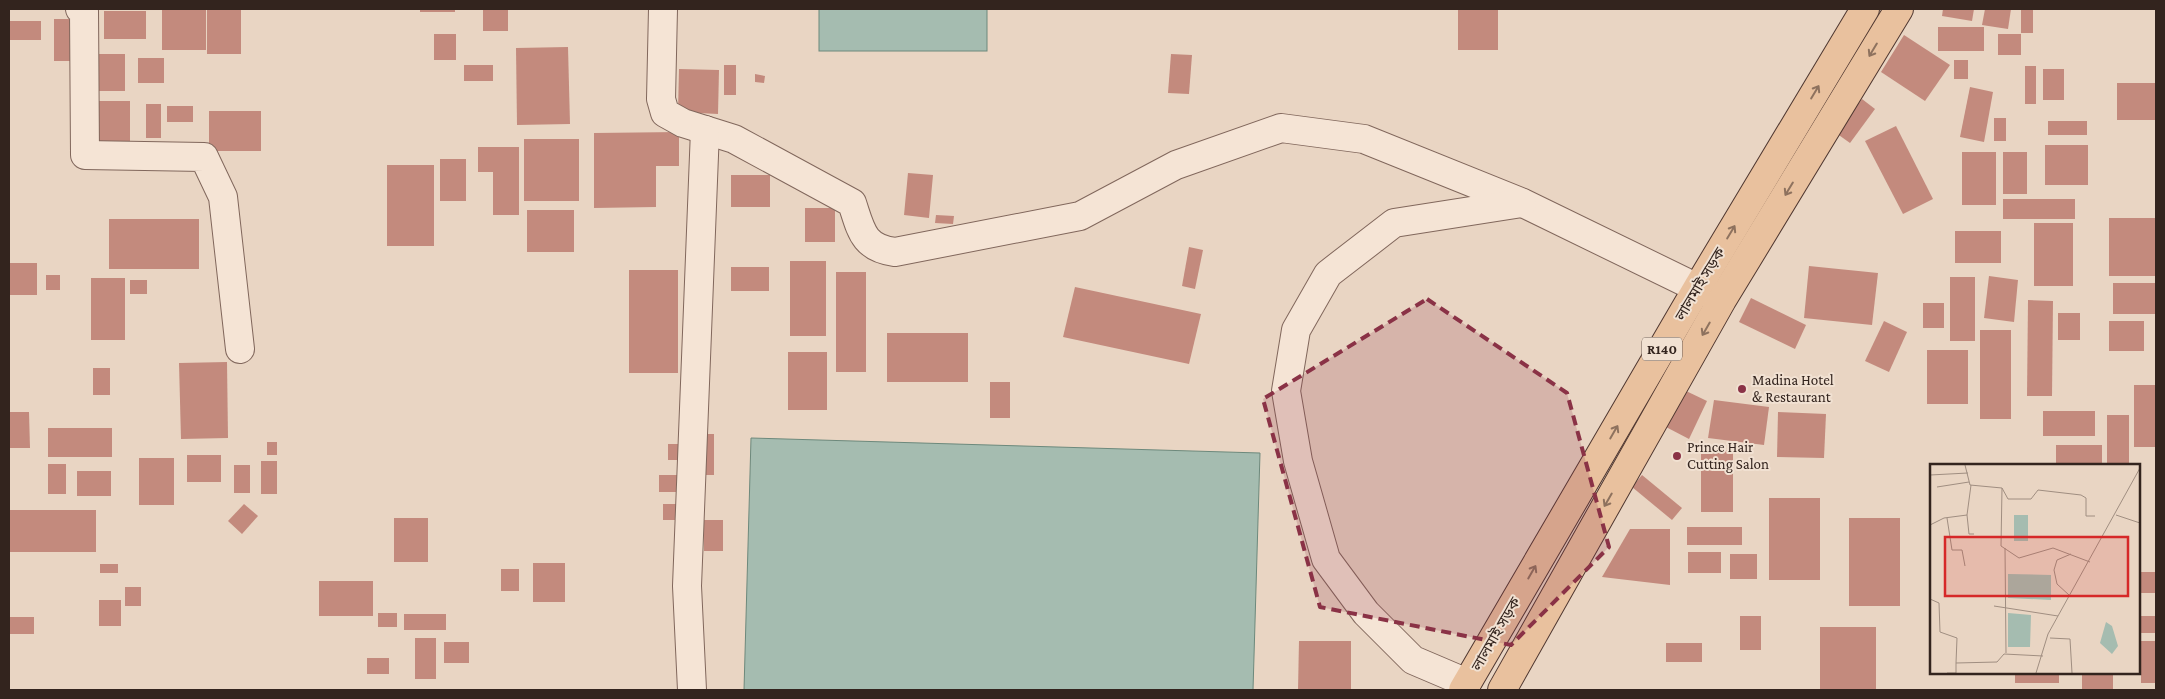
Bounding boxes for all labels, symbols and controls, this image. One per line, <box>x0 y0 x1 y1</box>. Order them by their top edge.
one-way arrow <box>1868 43 1878 57</box>
one-way arrow <box>1810 86 1820 100</box>
one-way arrow <box>1784 182 1794 196</box>
one-way arrow <box>1727 225 1737 239</box>
street label: লালমাই সড়ক <box>1671 244 1728 324</box>
one-way arrow <box>1700 321 1710 335</box>
road number: R140 <box>1642 338 1682 360</box>
place label: Madina Hotel & Restaurant <box>1752 372 1834 405</box>
marker: Madina Hotel & Restaurant <box>1736 383 1748 395</box>
one-way arrow <box>1609 425 1619 440</box>
place label: Prince Hair Cutting Salon <box>1687 439 1769 473</box>
marker: Prince Hair Cutting Salon <box>1671 450 1683 462</box>
inset map <box>1930 464 2140 674</box>
one-way arrow <box>1602 493 1612 507</box>
one-way arrow <box>1527 566 1537 580</box>
street label: লালমাই সড়ক <box>1468 594 1524 674</box>

